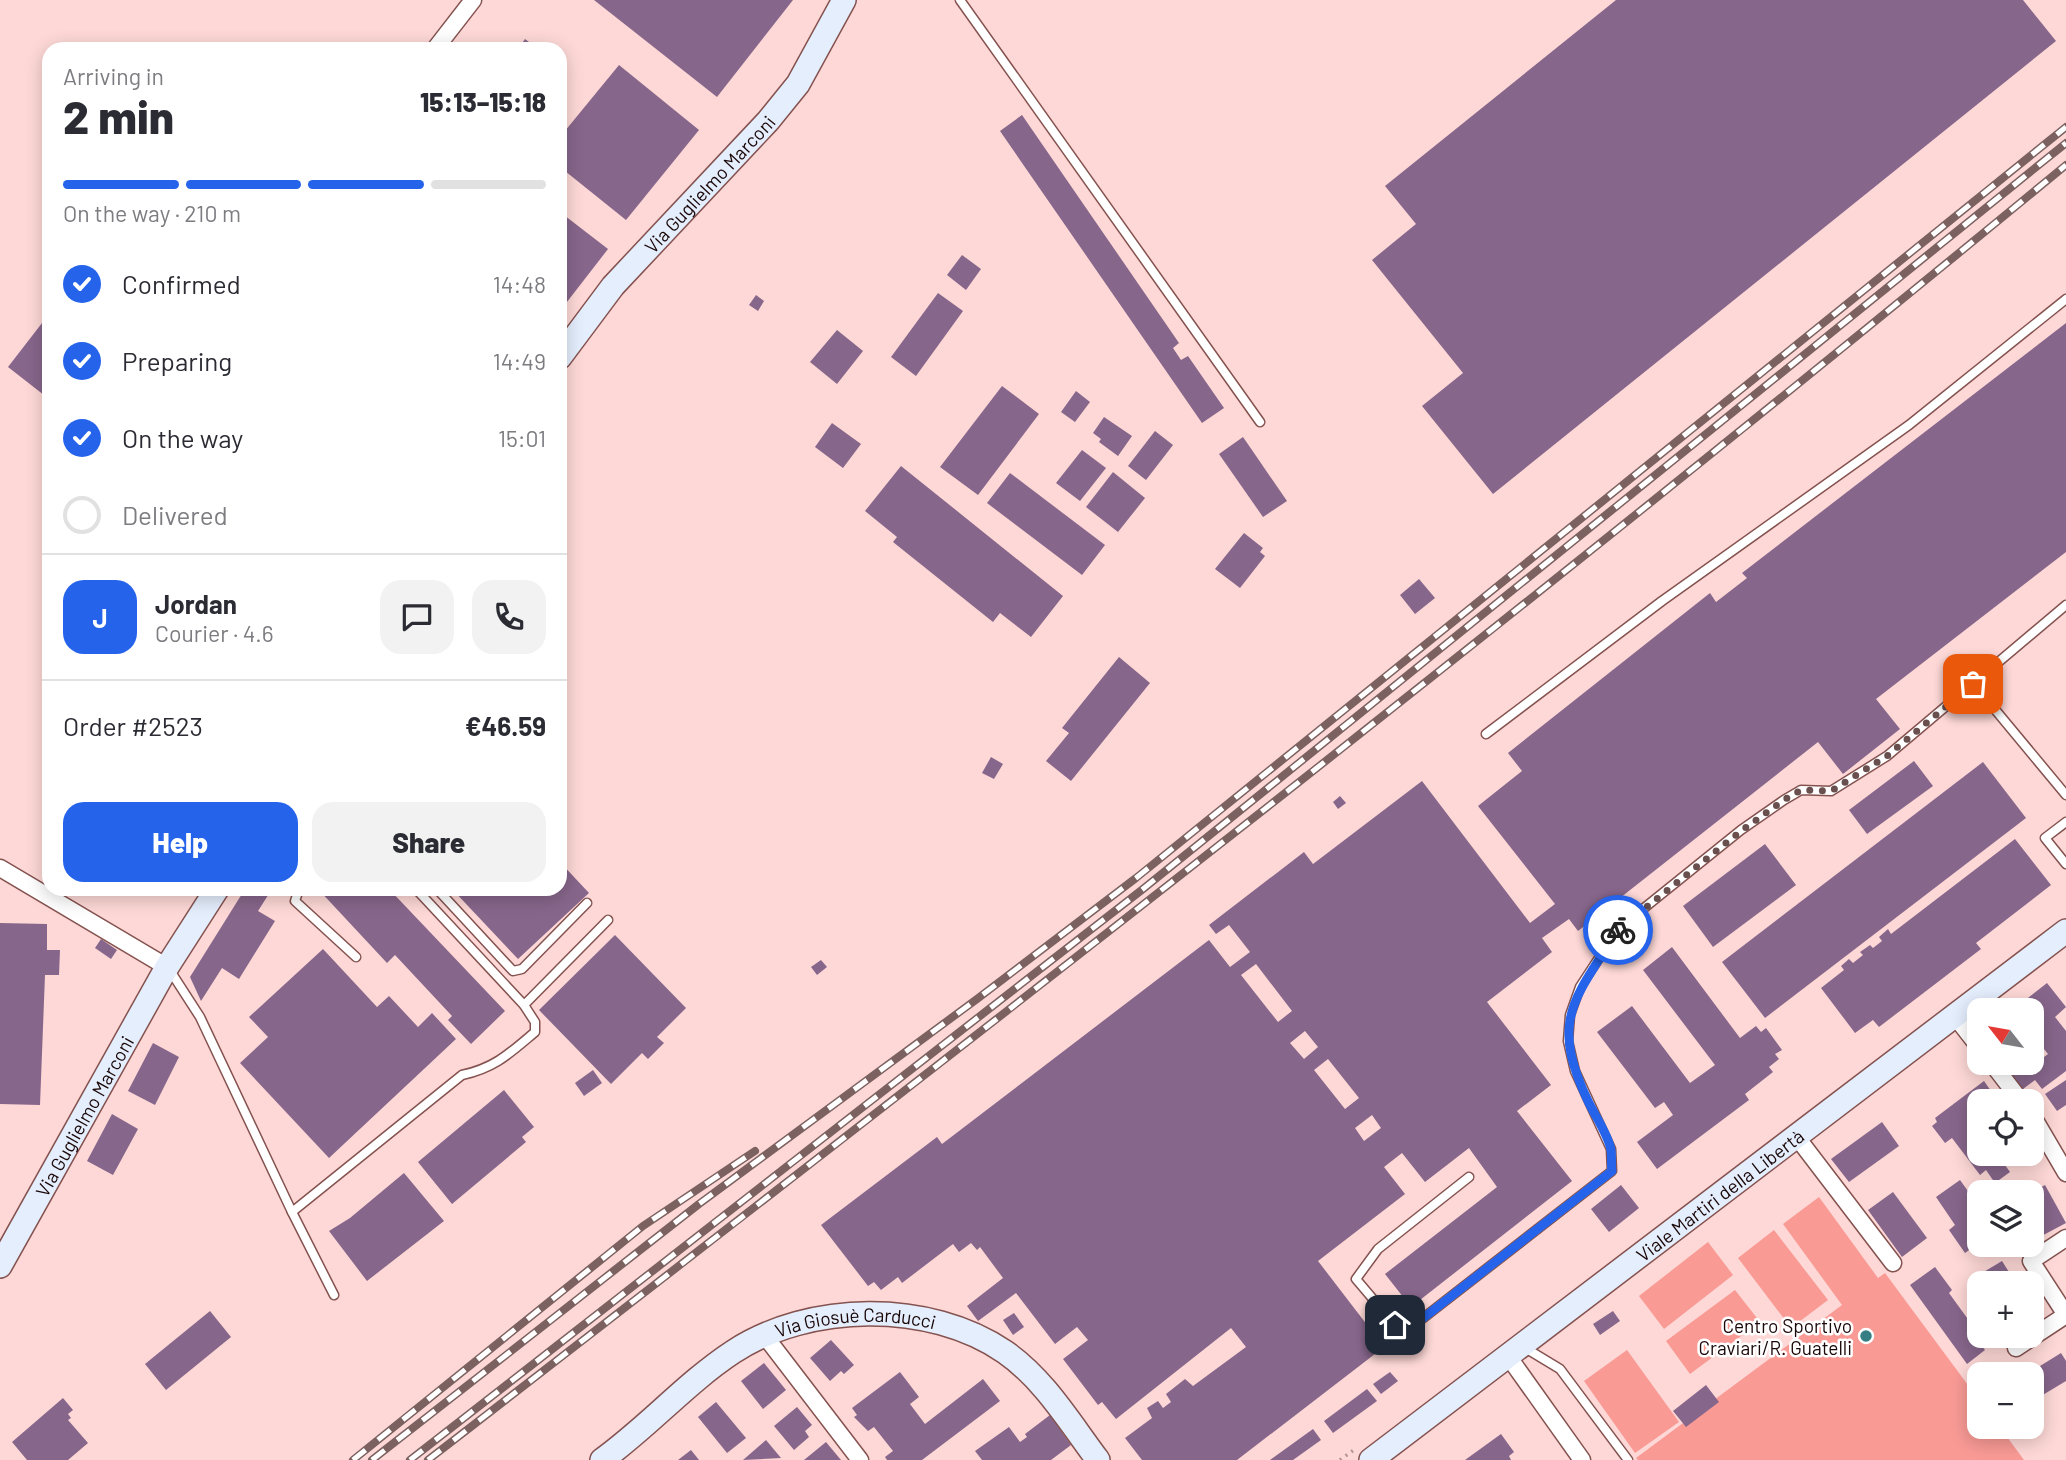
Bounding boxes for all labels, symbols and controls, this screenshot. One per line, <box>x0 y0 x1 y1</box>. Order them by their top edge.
text: Arriving in <box>63 62 164 90</box>
text: 15:13–15:18 <box>420 86 546 117</box>
text: 2 min <box>63 88 174 143</box>
street label: Via Guglielmo Marconi <box>639 110 780 257</box>
text: On the way · 210 m <box>63 199 241 227</box>
icon: check <box>63 265 101 303</box>
text: Confirmed <box>122 268 241 299</box>
text: 14:48 <box>493 270 546 298</box>
icon: check <box>63 342 101 380</box>
text: Preparing <box>122 345 232 376</box>
text: 14:49 <box>493 347 546 375</box>
icon: check <box>63 419 101 457</box>
text: On the way <box>122 422 243 453</box>
text: 15:01 <box>498 424 546 452</box>
text: Delivered <box>122 499 228 530</box>
button: chat <box>380 580 454 654</box>
button: phone <box>472 580 546 654</box>
text: Jordan <box>155 588 237 619</box>
text: J <box>92 602 108 633</box>
text: Courier · 4.6 <box>155 619 274 647</box>
pin <box>1943 654 2003 714</box>
icon: bag <box>1954 665 1992 703</box>
text: Order #2523 <box>63 710 203 741</box>
text: €46.59 <box>465 710 546 741</box>
button: Help <box>63 802 298 882</box>
button: Share <box>312 802 546 882</box>
courier <box>1583 895 1653 965</box>
icon: bike <box>1599 911 1637 949</box>
north arrow <box>1967 998 2044 1074</box>
map controls <box>1967 998 2044 1439</box>
street label: Via Guglielmo Marconi <box>30 1031 138 1200</box>
button: locate <box>1967 1089 2044 1166</box>
street label: Viale Martiri della Libertà <box>1631 1124 1808 1266</box>
button: layers <box>1967 1180 2044 1257</box>
button: + <box>1967 1271 2044 1348</box>
pin <box>1365 1295 1425 1355</box>
street label: Via Giosuè Carducci <box>772 1302 938 1341</box>
icon: home <box>1376 1306 1414 1344</box>
place label: Centro Sportivo Craviari/R. Guatelli <box>1699 1314 1852 1359</box>
marker: Centro Sportivo Craviari/R. Guatelli <box>1858 1328 1874 1344</box>
button: − <box>1967 1362 2044 1439</box>

